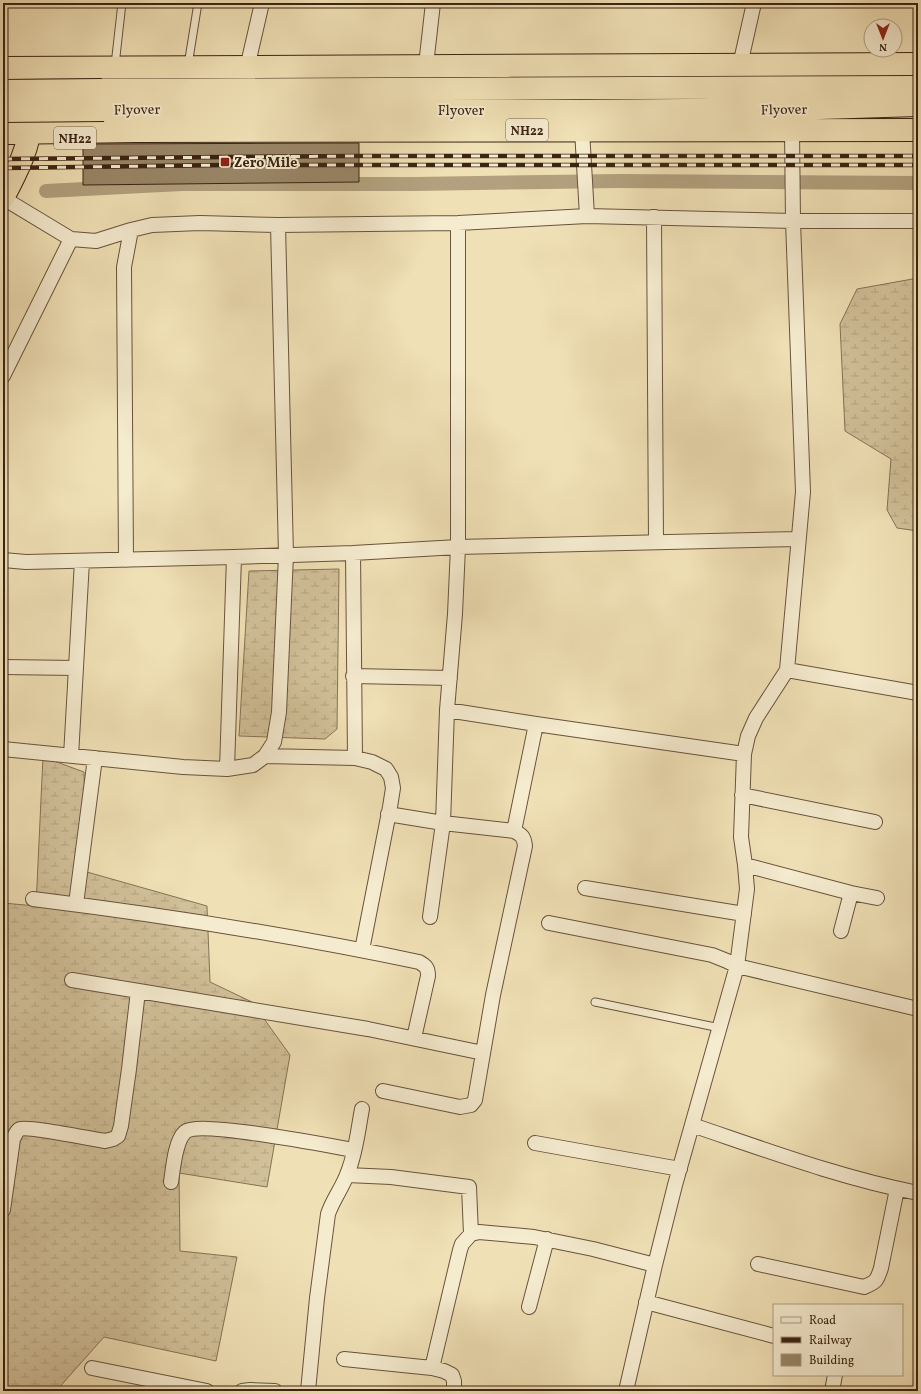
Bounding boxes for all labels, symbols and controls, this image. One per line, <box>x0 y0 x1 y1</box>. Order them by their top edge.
north arrow <box>863 18 903 58</box>
text: N <box>879 39 887 54</box>
street label: Flyover <box>114 101 161 120</box>
street label: Flyover <box>761 101 808 120</box>
street label: Flyover <box>438 102 484 121</box>
road number: NH22 <box>506 119 548 141</box>
road number: NH22 <box>54 127 96 149</box>
place label: Zero Mile <box>234 154 298 173</box>
marker: Zero Mile <box>219 156 231 168</box>
legend <box>773 1304 903 1376</box>
text: Road <box>809 1313 836 1329</box>
text: Railway <box>809 1333 852 1349</box>
text: Building <box>809 1353 854 1369</box>

